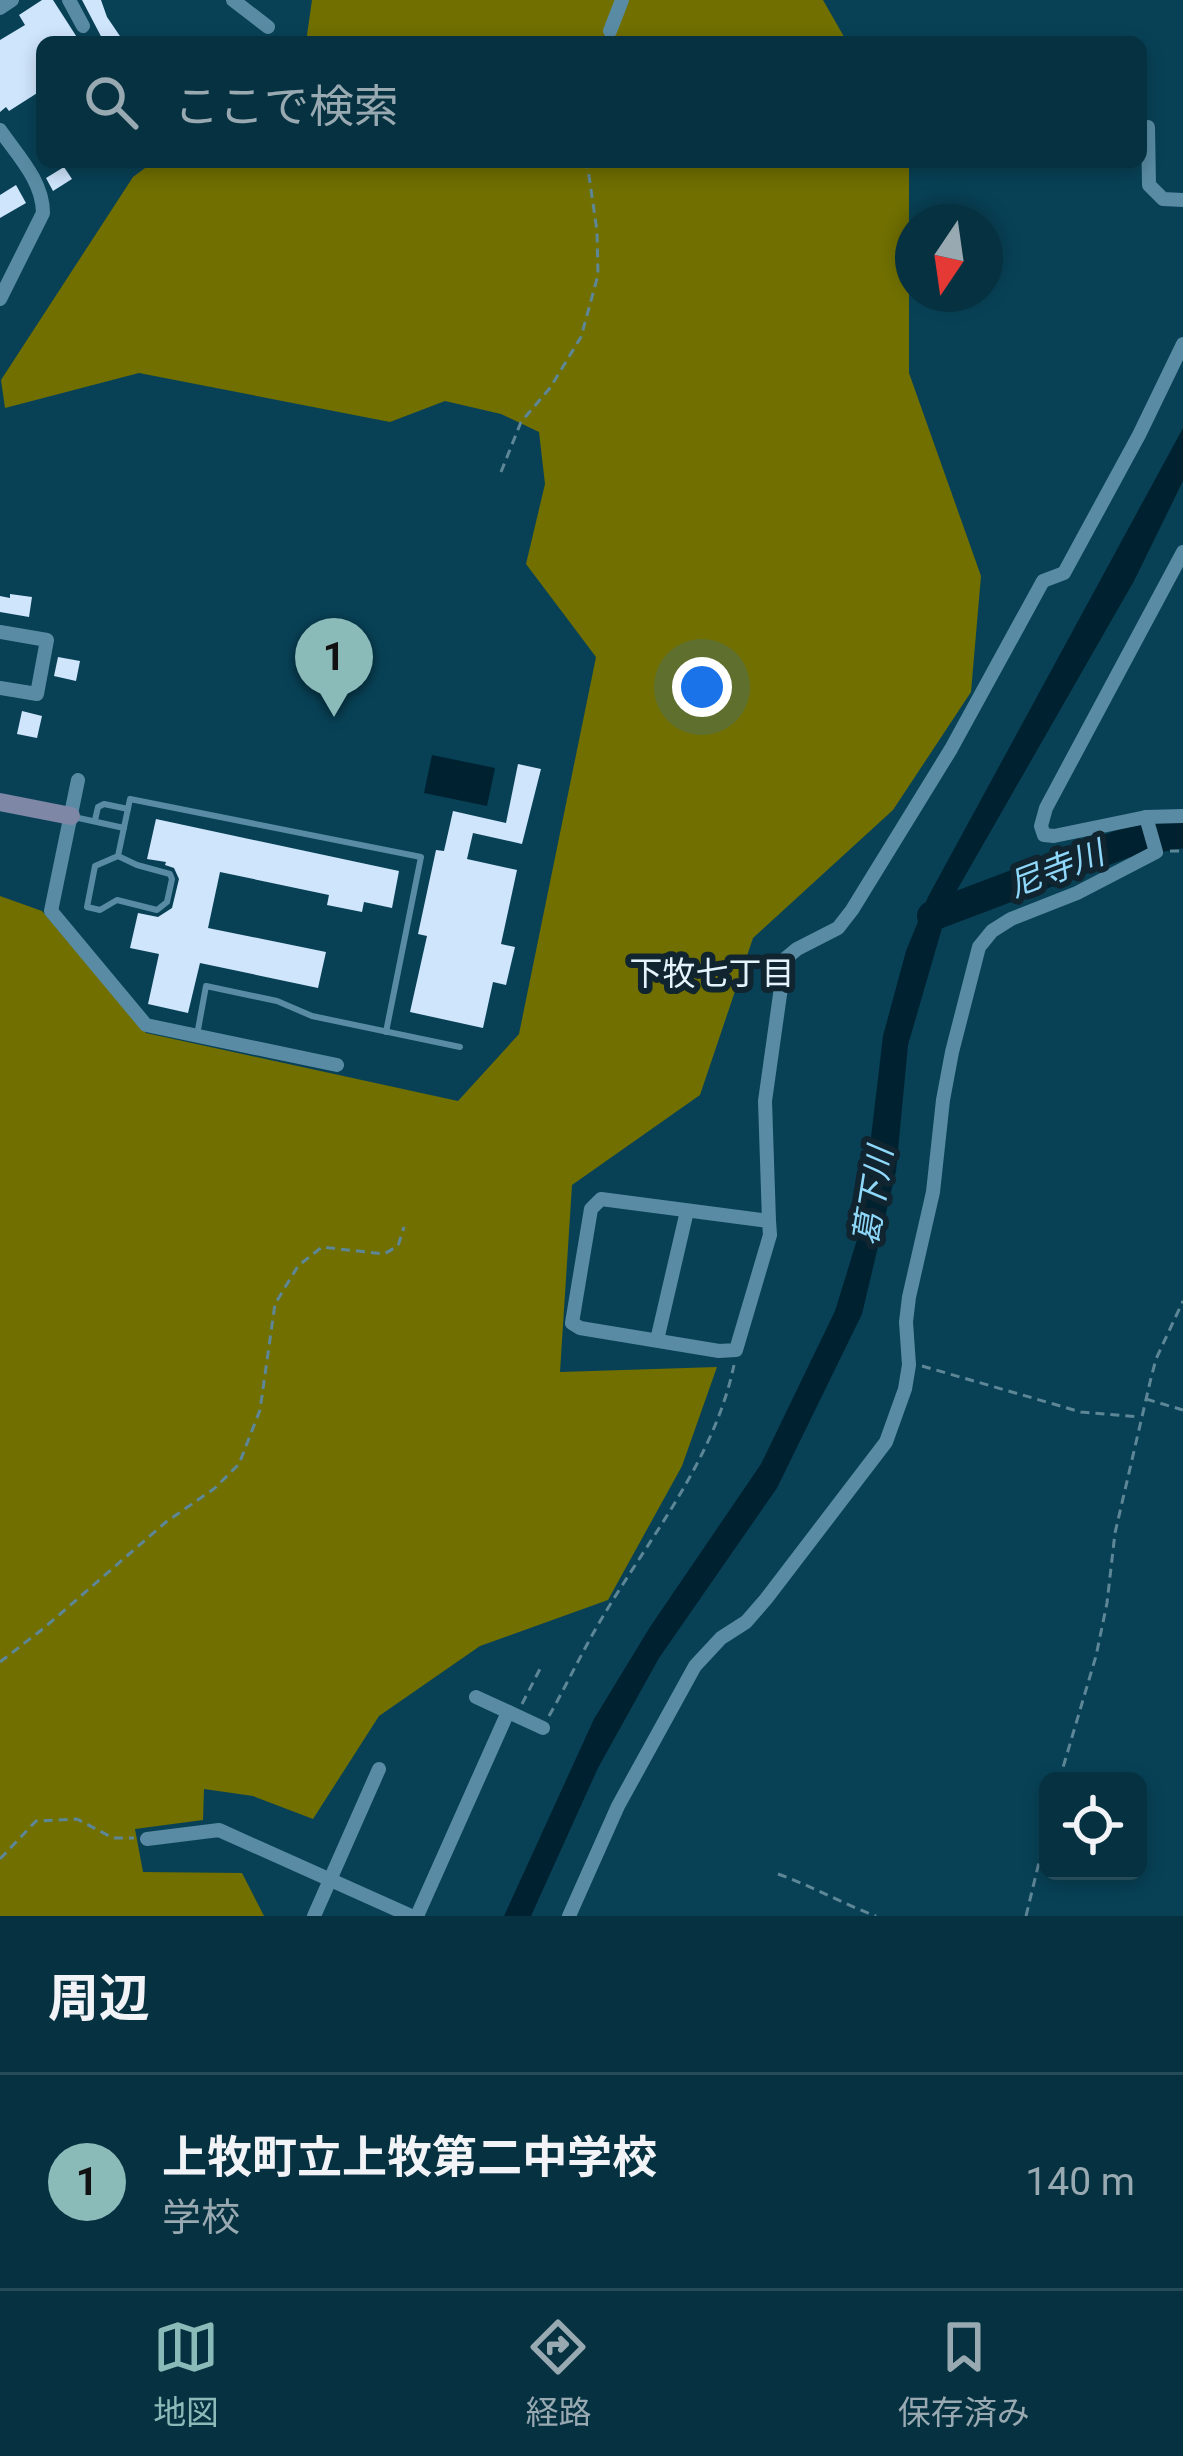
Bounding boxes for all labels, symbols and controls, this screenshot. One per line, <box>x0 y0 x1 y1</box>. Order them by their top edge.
search box <box>36 36 1147 168</box>
icon: search <box>78 69 144 135</box>
text: ここで検索 <box>174 80 399 133</box>
north arrow <box>895 204 1003 312</box>
pin: 1 <box>295 618 373 717</box>
your location <box>672 657 732 717</box>
water label: 尼寺川 <box>1003 832 1112 905</box>
district label: 下牧七丁目 <box>630 954 795 993</box>
water label: 葛下川 <box>846 1141 900 1248</box>
map controls <box>1039 1772 1147 1880</box>
button: locate <box>1039 1772 1147 1880</box>
text: 周辺 <box>48 1969 150 2028</box>
text: 上牧町立上牧第二中学校 <box>162 2131 657 2184</box>
text: 1 <box>76 2159 98 2205</box>
text: 140 m <box>1025 2159 1135 2205</box>
text: 学校 <box>162 2195 240 2241</box>
tab: 地図 <box>153 2314 219 2434</box>
tab: 経路 <box>525 2314 591 2434</box>
tab: 保存済み <box>898 2314 1030 2434</box>

